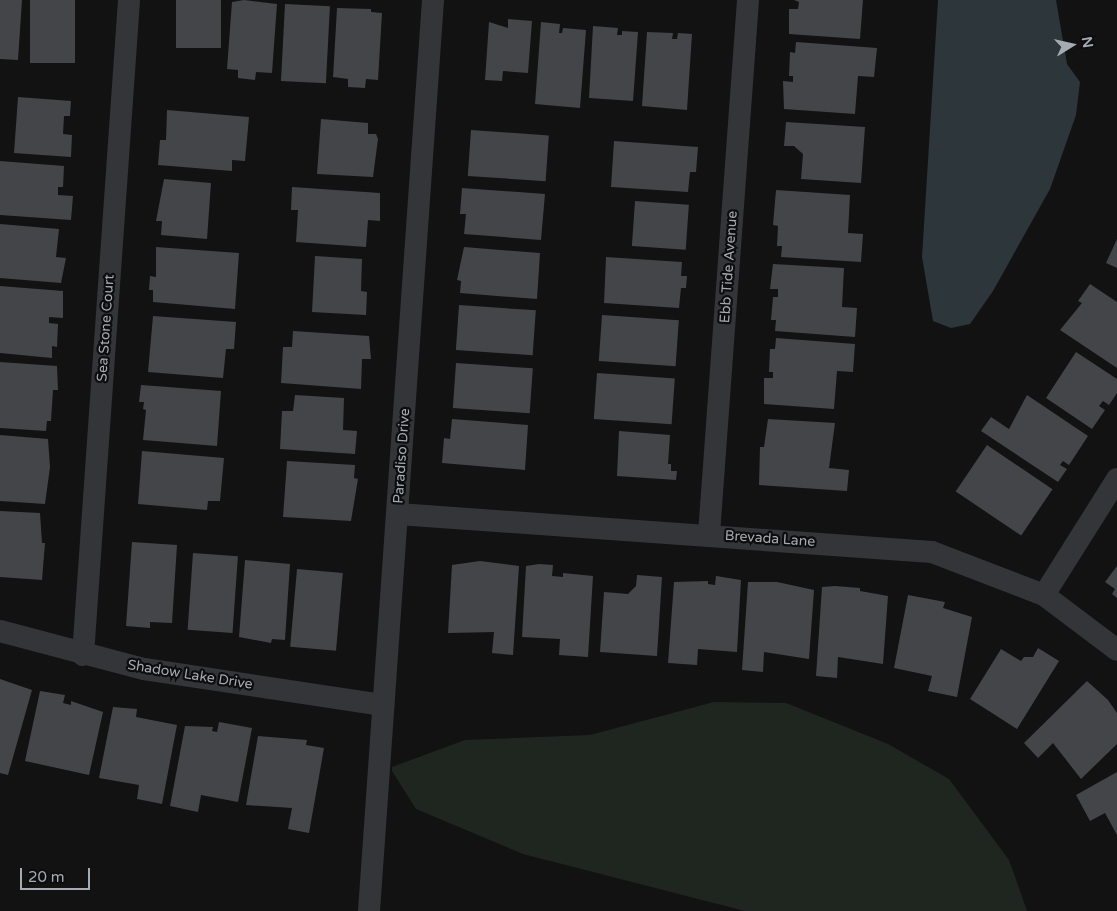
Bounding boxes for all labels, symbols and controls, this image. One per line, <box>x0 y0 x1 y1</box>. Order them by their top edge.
north arrow <box>1047 20 1097 70</box>
text: N <box>1078 35 1097 49</box>
street label: Ebb Tide Avenue <box>717 210 741 324</box>
street label: Sea Stone Court <box>94 274 118 382</box>
street label: Paradiso Drive <box>390 408 414 504</box>
street label: Brevada Lane <box>724 527 816 551</box>
street label: Shadow Lake Drive <box>126 657 254 693</box>
scale bar <box>22 858 92 890</box>
text: 20 m <box>28 868 65 886</box>

